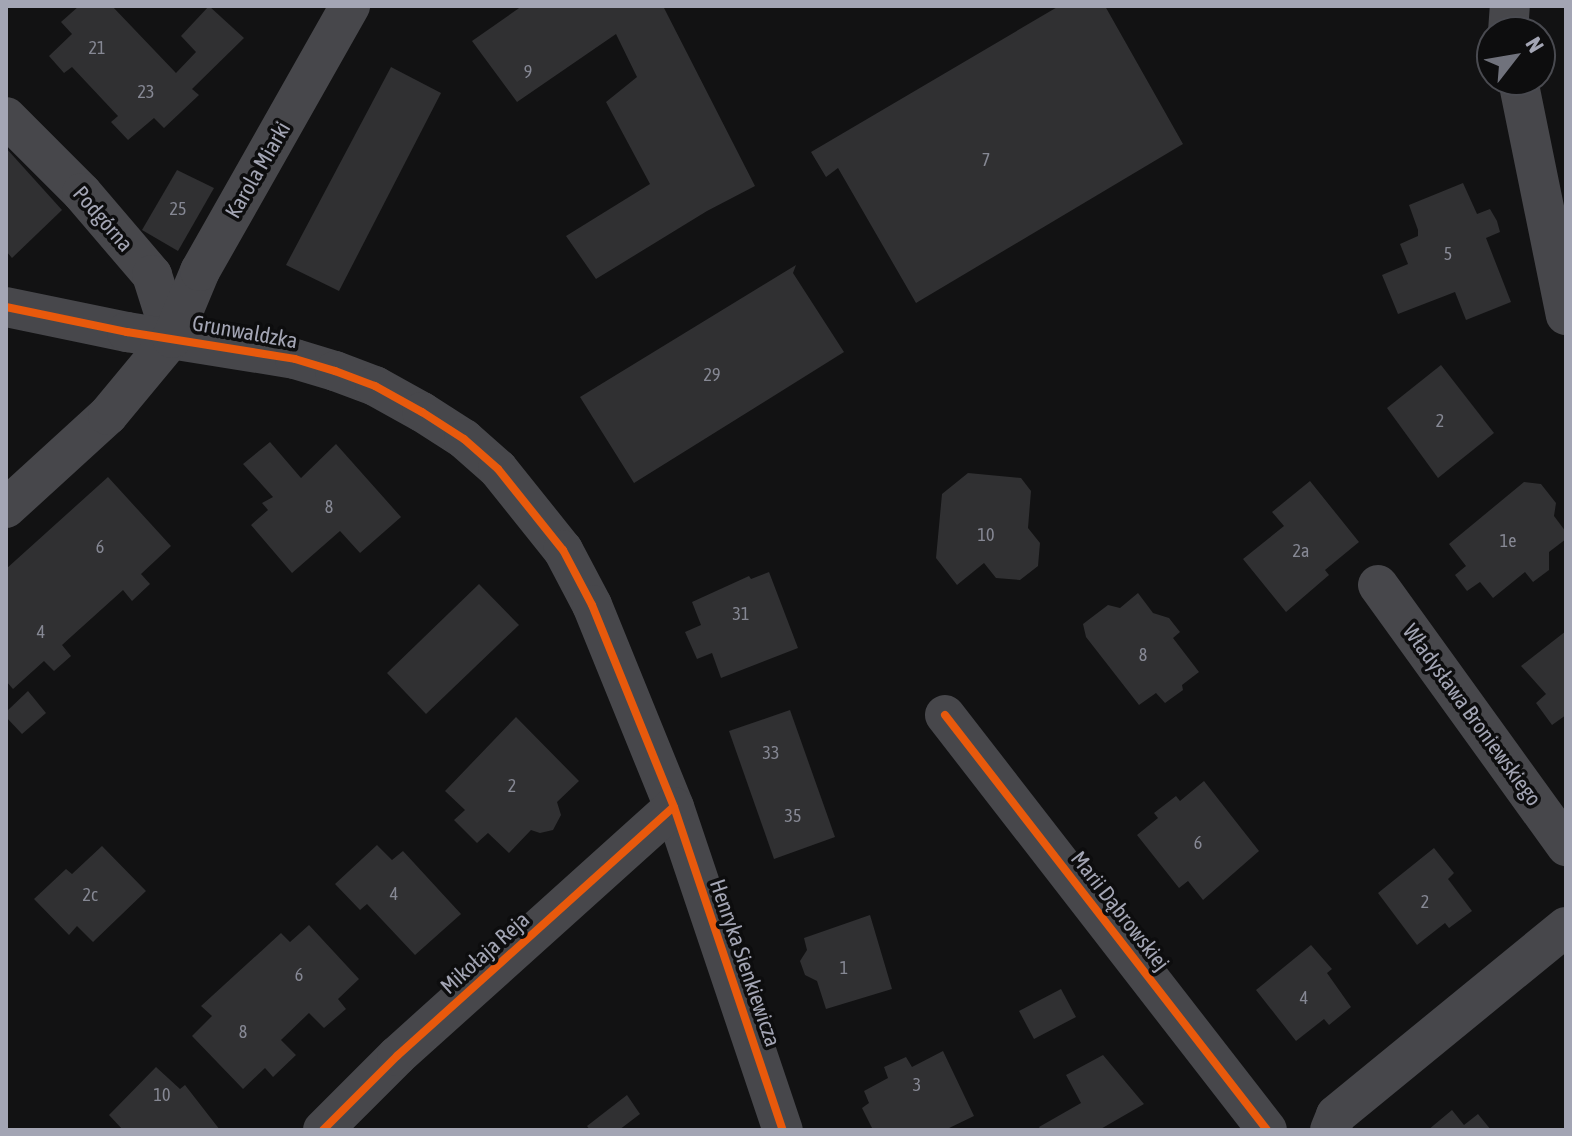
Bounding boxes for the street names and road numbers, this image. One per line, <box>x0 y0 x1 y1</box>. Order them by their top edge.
street label: Karola Miarki <box>220 117 296 223</box>
street label: Podgórna <box>67 181 139 257</box>
street label: Grunwaldzka <box>190 310 300 354</box>
street label: Władysława Broniewskiego <box>1397 619 1547 811</box>
street label: Marii Dąbrowskiej <box>1065 846 1175 976</box>
street label: Henryka Sienkiewicza <box>704 876 786 1050</box>
street label: Mikołaja Reja <box>435 906 535 1000</box>

